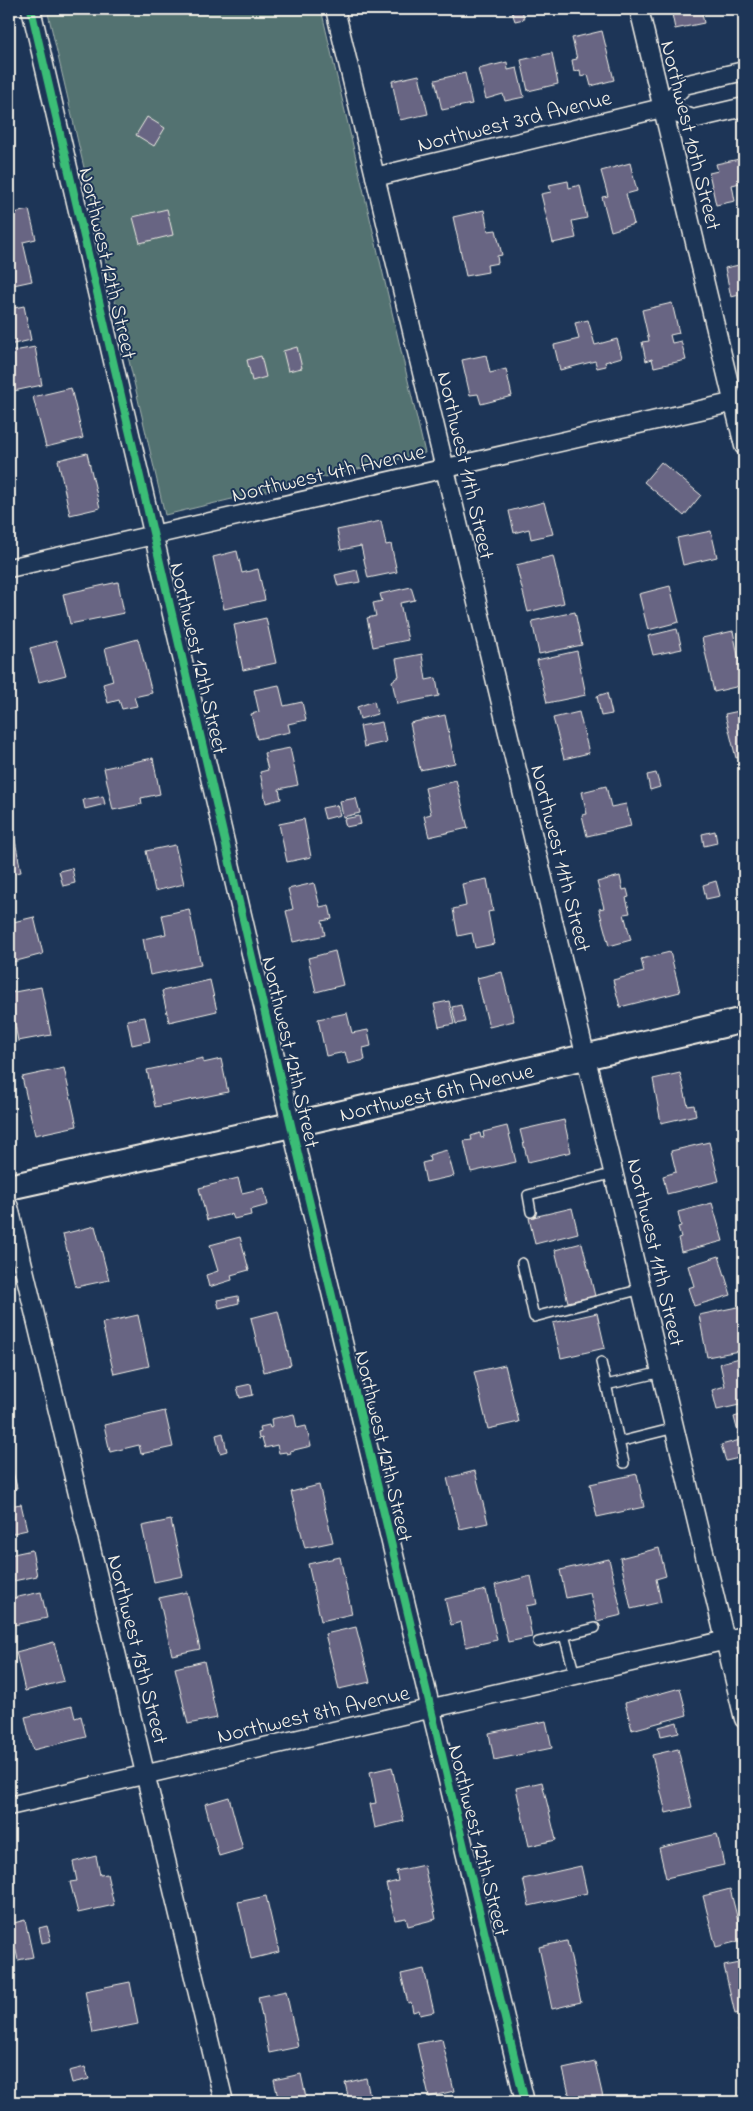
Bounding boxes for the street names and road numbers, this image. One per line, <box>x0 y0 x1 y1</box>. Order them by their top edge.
street label: Northwest 10th Street <box>650 37 728 235</box>
street label: Northwest 3rd Avenue <box>414 83 615 162</box>
street label: Northwest 12th Street <box>68 165 144 363</box>
street label: Northwest 11th Street <box>427 368 501 563</box>
street label: Northwest 4th Avenue <box>229 437 429 513</box>
street label: Northwest 12th Street <box>159 560 235 758</box>
street label: Northwest 11th Street <box>520 762 598 956</box>
street label: Northwest 12th Street <box>251 954 327 1152</box>
street label: Northwest 6th Avenue <box>337 1056 537 1132</box>
street label: Northwest 11th Street <box>617 1155 691 1350</box>
street label: Northwest 12th Street <box>344 1348 420 1546</box>
street label: Northwest 13th Street <box>97 1552 175 1748</box>
street label: Northwest 8th Avenue <box>214 1678 413 1754</box>
street label: Northwest 12th Street <box>438 1742 516 1940</box>

